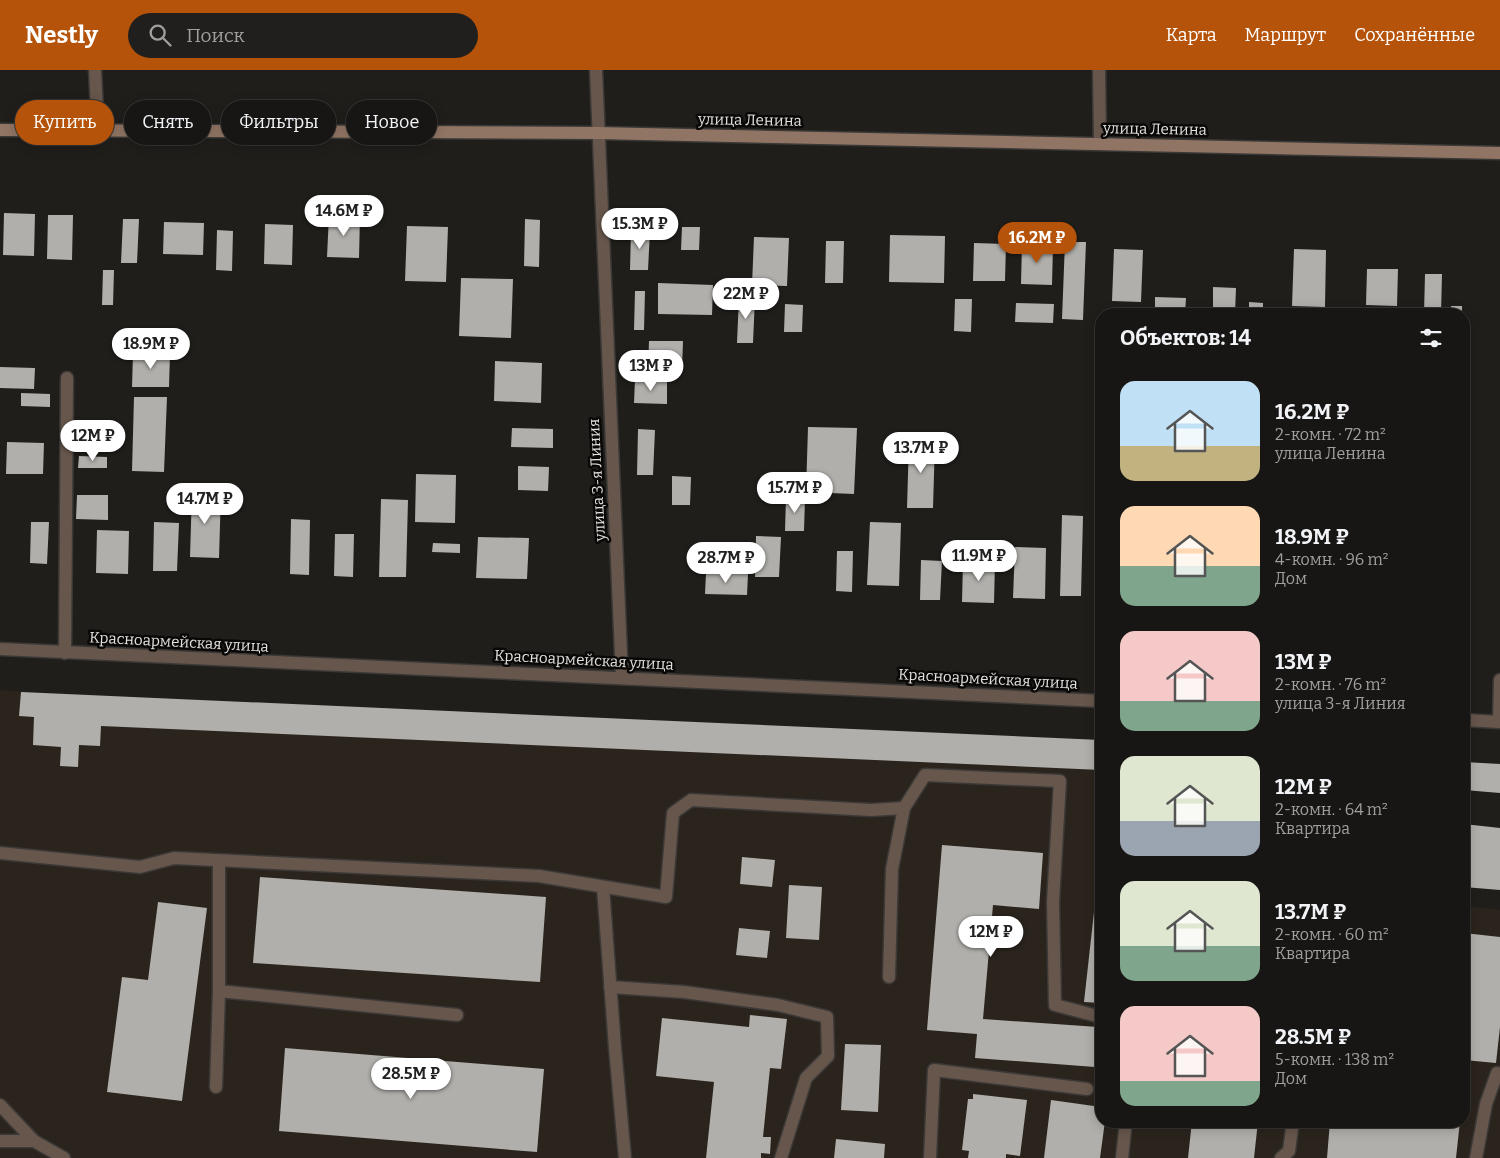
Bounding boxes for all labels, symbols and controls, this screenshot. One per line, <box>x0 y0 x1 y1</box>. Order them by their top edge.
search box <box>128 13 478 58</box>
text: Nestly <box>25 21 98 49</box>
icon: search <box>146 21 174 49</box>
text: Поиск <box>186 24 245 47</box>
text: Карта <box>1166 24 1217 46</box>
text: Маршрут <box>1245 24 1326 46</box>
text: Сохранённые <box>1354 24 1475 46</box>
chip: Купить <box>15 100 114 145</box>
chip: Снять <box>124 100 211 145</box>
chip: Фильтры <box>221 100 336 145</box>
chip: Новое <box>346 100 437 145</box>
street label: улица Ленина <box>697 110 802 130</box>
street label: улица Ленина <box>1102 119 1207 139</box>
pin: 14.6M ₽ <box>298 194 390 237</box>
text: 14.6M ₽ <box>316 201 372 220</box>
pin: 15.3M ₽ <box>594 208 686 250</box>
text: 15.3M ₽ <box>612 214 668 233</box>
pin: 16.2M ₽ <box>991 222 1083 264</box>
text: 16.2M ₽ <box>1009 228 1065 247</box>
pin: 22M ₽ <box>711 278 781 320</box>
text: 22M ₽ <box>723 284 769 303</box>
icon: filters <box>1417 324 1445 352</box>
text: Объектов: 14 <box>1120 325 1251 351</box>
pin: 18.9M ₽ <box>105 328 197 370</box>
text: 18.9M ₽ <box>123 334 179 353</box>
pin: 13M ₽ <box>616 350 686 392</box>
text: 13M ₽ <box>629 356 673 375</box>
text: 16.2M ₽ <box>1275 399 1349 425</box>
icon: home <box>1160 401 1220 461</box>
street label: улица 3-я Линия <box>585 418 609 543</box>
pin: 12M ₽ <box>58 420 128 462</box>
text: 2-комн. · 72 m² <box>1275 425 1386 444</box>
text: 12M ₽ <box>71 426 115 445</box>
pin: 13.7M ₽ <box>875 432 967 474</box>
text: 13.7M ₽ <box>894 438 948 457</box>
text: улица Ленина <box>1275 444 1386 463</box>
pin: 15.7M ₽ <box>749 472 841 514</box>
text: 15.7M ₽ <box>768 478 822 497</box>
pin: 14.7M ₽ <box>159 482 251 525</box>
text: 14.7M ₽ <box>177 489 233 508</box>
text: 18.9M ₽ <box>1275 524 1349 550</box>
icon: home <box>1160 526 1220 586</box>
pin: 11.9M ₽ <box>933 540 1025 582</box>
pin: 28.7M ₽ <box>680 542 772 584</box>
text: 11.9M ₽ <box>952 546 1006 565</box>
text: 28.7M ₽ <box>698 548 754 567</box>
text: 4-комн. · 96 m² <box>1275 550 1388 569</box>
text: Дом <box>1275 569 1307 588</box>
street label: Красноармейская улица <box>89 628 269 656</box>
street label: Красноармейская улица <box>494 646 674 674</box>
text: 13M ₽ <box>1275 649 1332 675</box>
icon: home <box>1160 651 1220 711</box>
street label: Красноармейская улица <box>898 665 1078 693</box>
text: 2-комн. · 76 m² <box>1275 675 1386 694</box>
text: улица 3-я Линия <box>1275 694 1406 713</box>
text: 12M ₽ <box>1275 774 1332 800</box>
icon: home <box>1160 776 1220 836</box>
text: 2-комн. · 64 m² <box>1275 800 1388 819</box>
text: Квартира <box>1275 819 1350 838</box>
text: 13.7M ₽ <box>1275 899 1346 925</box>
icon: home <box>1160 901 1220 961</box>
pin: 12M ₽ <box>956 916 1026 958</box>
text: 12M ₽ <box>969 922 1013 941</box>
text: 2-комн. · 60 m² <box>1275 925 1389 944</box>
text: Квартира <box>1275 944 1350 963</box>
text: 28.5M ₽ <box>1275 1024 1351 1050</box>
icon: home <box>1160 1026 1220 1086</box>
text: 5-комн. · 138 m² <box>1275 1050 1394 1069</box>
pin: 28.5M ₽ <box>365 1058 457 1100</box>
text: 28.5M ₽ <box>382 1064 440 1083</box>
text: Дом <box>1275 1069 1307 1088</box>

